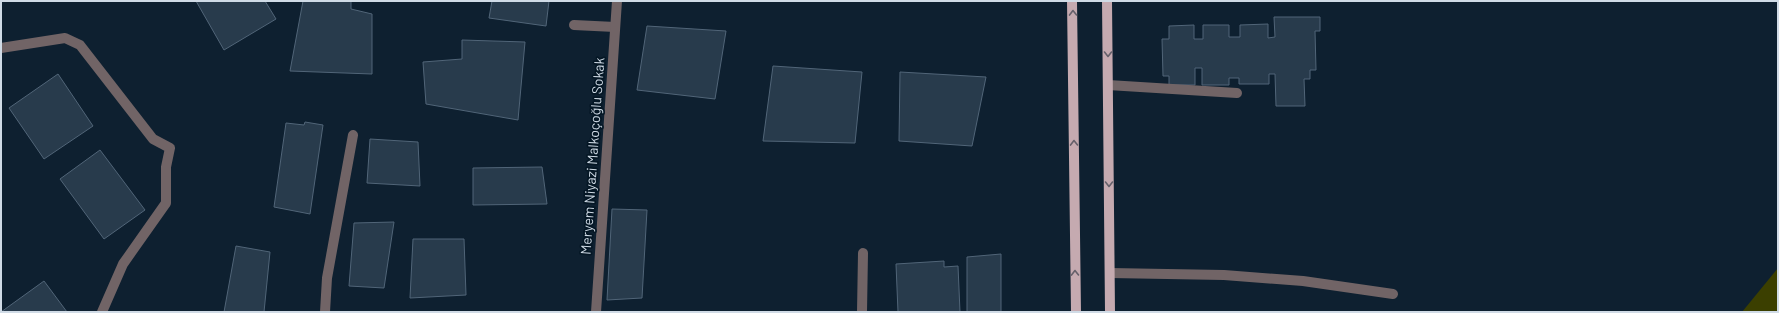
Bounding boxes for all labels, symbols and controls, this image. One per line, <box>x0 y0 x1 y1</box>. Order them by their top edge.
one-way arrow <box>1069 10 1077 16</box>
one-way arrow <box>1104 51 1112 57</box>
street label: Meryem Niyazi Malkoçoğlu Sokak <box>577 57 607 255</box>
one-way arrow <box>1070 140 1078 146</box>
one-way arrow <box>1105 181 1113 187</box>
one-way arrow <box>1071 270 1079 276</box>

